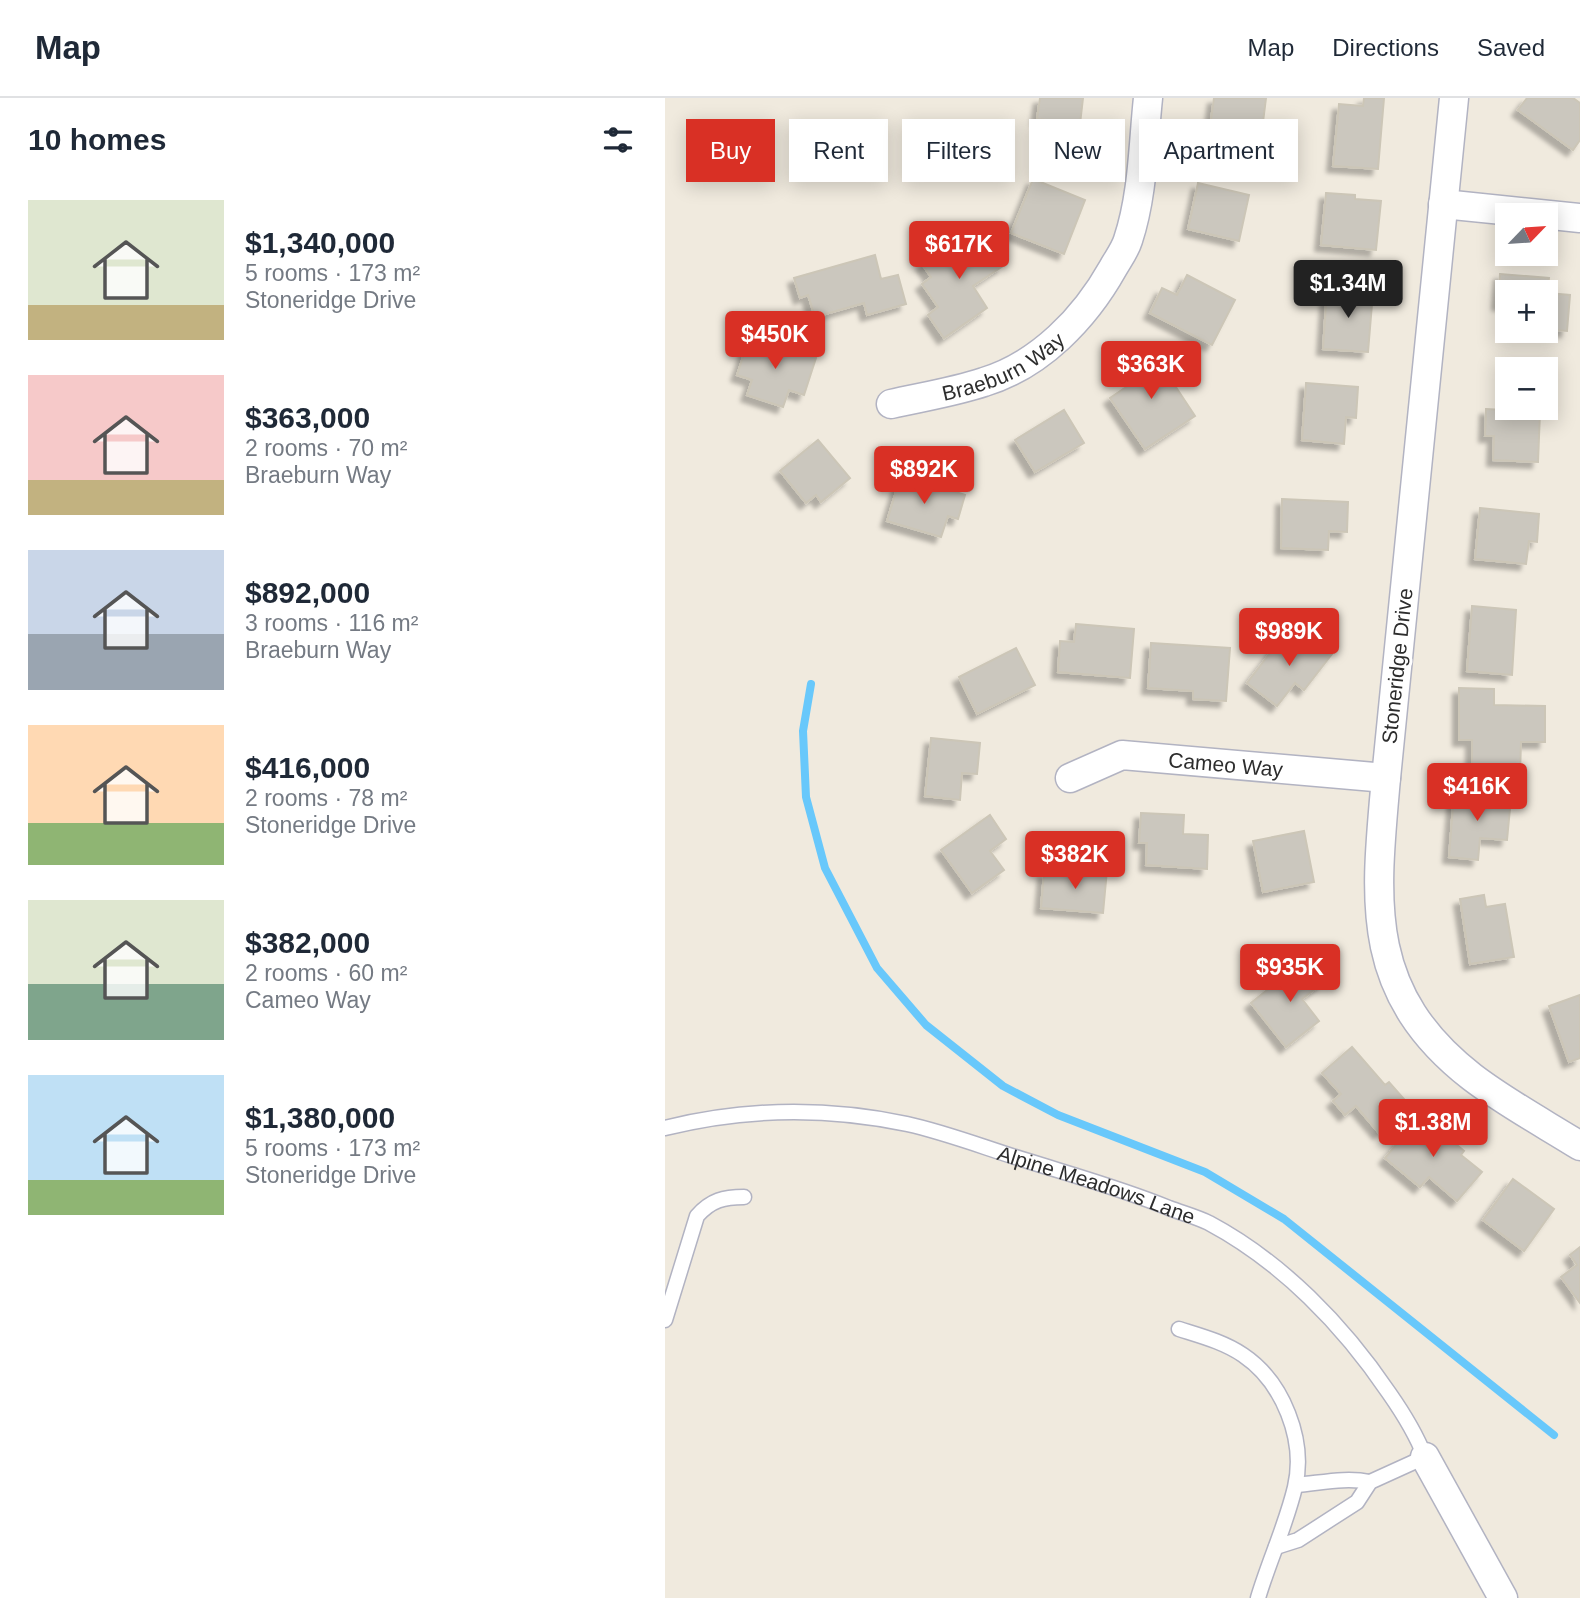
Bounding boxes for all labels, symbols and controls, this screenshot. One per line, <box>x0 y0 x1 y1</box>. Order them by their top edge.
text: Map <box>35 29 101 66</box>
text: Map <box>1248 34 1294 61</box>
text: Directions <box>1332 34 1439 61</box>
text: Saved <box>1477 34 1545 61</box>
chip: Buy <box>686 119 775 182</box>
chip: Rent <box>789 119 888 182</box>
chip: Filters <box>902 119 1015 182</box>
chip: New <box>1029 119 1125 182</box>
chip: Apartment <box>1139 119 1298 182</box>
icon: filters <box>599 121 637 159</box>
text: 10 homes <box>28 123 166 156</box>
north arrow <box>1495 203 1557 266</box>
map controls <box>1495 203 1558 420</box>
pin: $617K <box>910 222 1008 281</box>
text: $1,340,000 <box>245 226 395 259</box>
icon: home <box>84 228 168 312</box>
text: $617K <box>925 231 993 257</box>
text: 5 rooms · 173 m² <box>245 260 420 286</box>
pin: $1.34M <box>1291 260 1405 320</box>
text: $1.34M <box>1310 270 1386 296</box>
button: + <box>1495 280 1558 343</box>
text: Stoneridge Drive <box>245 287 416 313</box>
pin: $450K <box>726 312 824 371</box>
text: $450K <box>741 321 809 347</box>
street label: Braeburn Way <box>940 327 1069 404</box>
pin: $363K <box>1102 342 1200 401</box>
text: $363K <box>1117 351 1185 377</box>
button: − <box>1495 357 1558 420</box>
text: $363,000 <box>245 401 370 434</box>
icon: home <box>84 403 168 487</box>
text: 2 rooms · 70 m² <box>245 435 407 461</box>
pin: $892K <box>875 446 973 506</box>
text: $892K <box>890 456 958 482</box>
text: Braeburn Way <box>245 462 391 488</box>
text: $892,000 <box>245 576 370 609</box>
icon: home <box>84 578 168 662</box>
street label: Stoneridge Drive <box>1377 587 1417 745</box>
pin: $989K <box>1240 608 1338 668</box>
text: 3 rooms · 116 m² <box>245 610 418 636</box>
text: $989K <box>1255 618 1323 644</box>
text: Braeburn Way <box>245 637 391 663</box>
street label: Cameo Way <box>1168 748 1284 781</box>
text: $416,000 <box>245 751 370 784</box>
icon: home <box>84 753 168 837</box>
pin: $416K <box>1428 764 1526 823</box>
text: $416K <box>1443 773 1511 799</box>
text: 2 rooms · 78 m² <box>245 785 407 811</box>
text: Stoneridge Drive <box>245 812 416 838</box>
pin: $382K <box>1026 832 1124 891</box>
text: $382K <box>1041 841 1109 867</box>
text: $382,000 <box>245 926 370 959</box>
icon: home <box>84 928 168 1012</box>
pin: $935K <box>1241 944 1339 1004</box>
text: $935K <box>1256 954 1324 980</box>
text: 2 rooms · 60 m² <box>245 960 407 986</box>
text: Cameo Way <box>245 987 371 1013</box>
pin: $1.38M <box>1376 1100 1490 1159</box>
text: $1,380,000 <box>245 1101 395 1134</box>
icon: home <box>84 1103 168 1187</box>
text: $1.38M <box>1395 1109 1471 1135</box>
text: 5 rooms · 173 m² <box>245 1135 420 1161</box>
street label: Alpine Meadows Lane <box>995 1141 1198 1228</box>
text: Stoneridge Drive <box>245 1162 416 1188</box>

